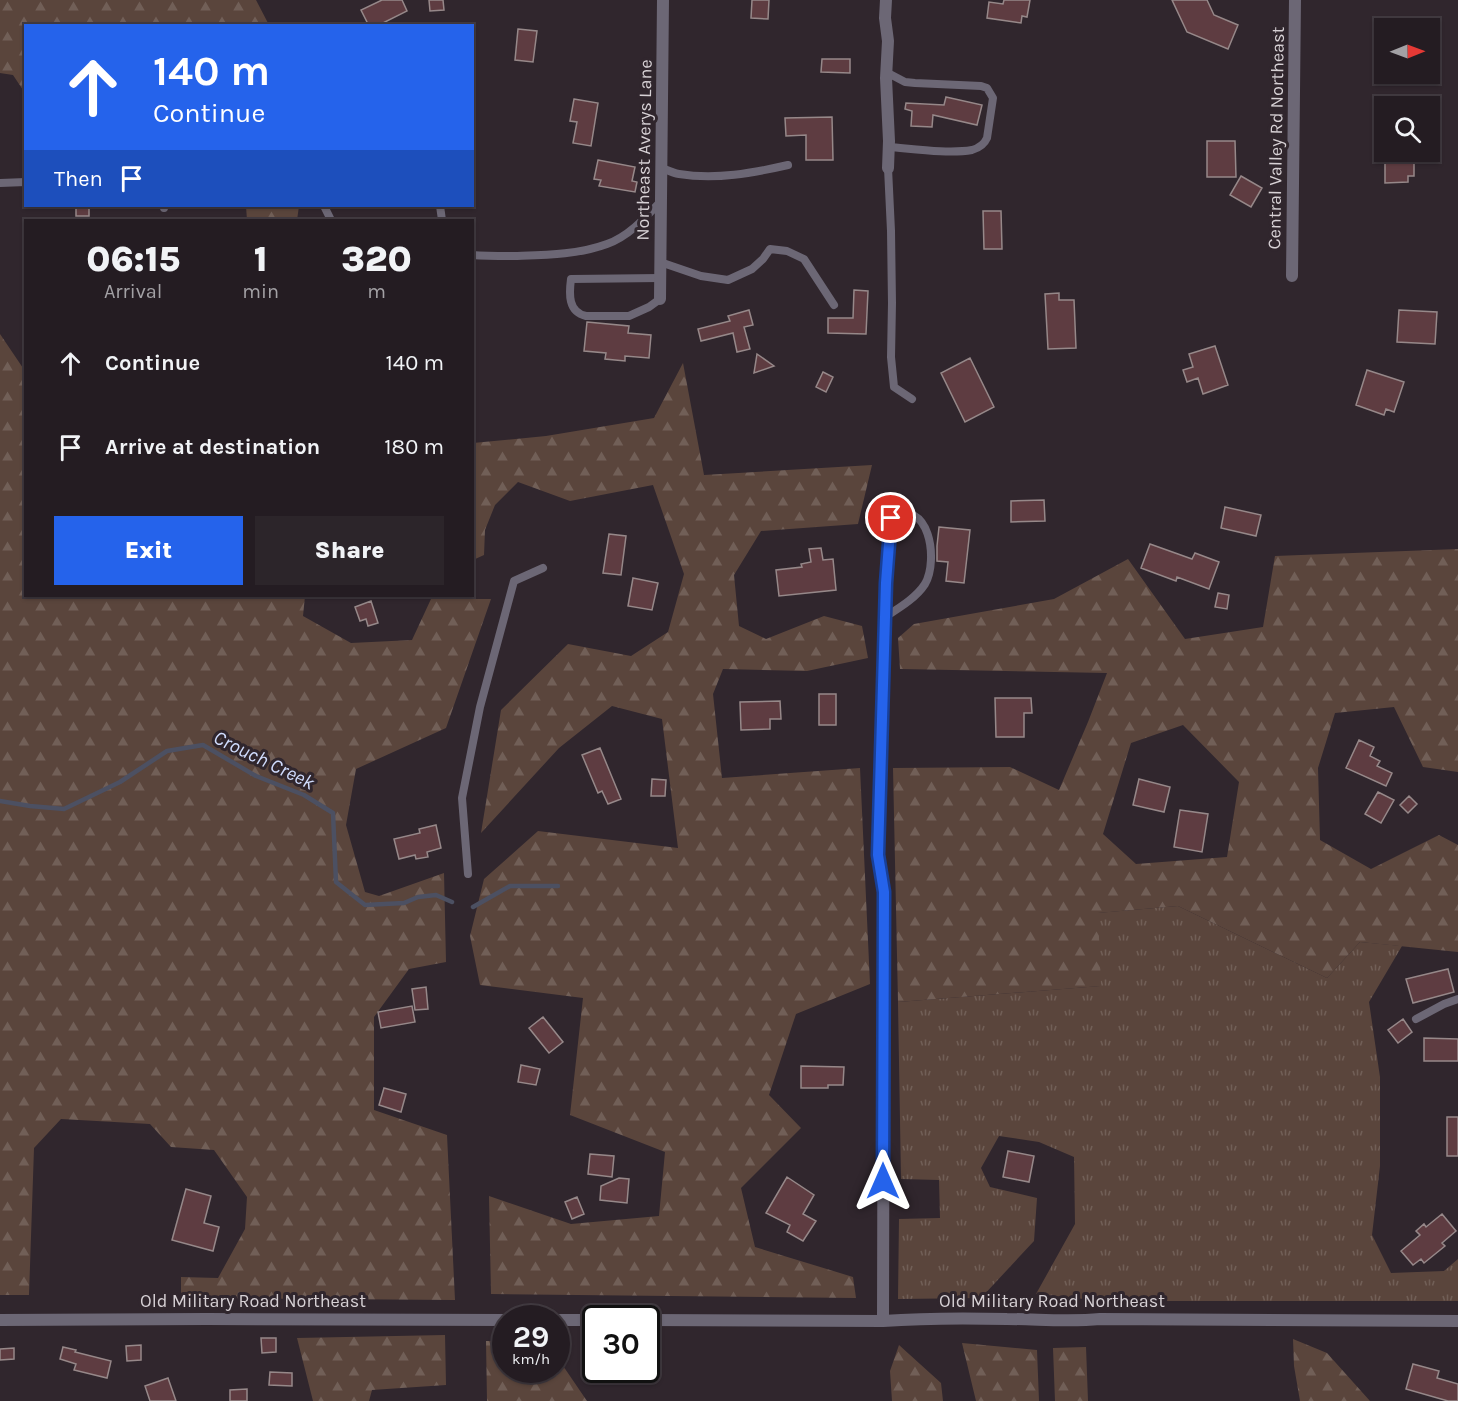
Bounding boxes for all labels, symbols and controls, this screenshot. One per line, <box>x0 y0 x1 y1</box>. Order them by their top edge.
north arrow <box>1374 18 1440 84</box>
map controls <box>1374 18 1440 162</box>
street label: Central Valley Rd Northeast <box>1263 26 1289 250</box>
text: 140 m <box>153 46 270 96</box>
icon: ahead <box>54 48 132 126</box>
street label: Northeast Averys Lane <box>631 59 657 241</box>
button: search <box>1374 96 1440 162</box>
text: Continue <box>153 97 265 129</box>
icon: arrive <box>115 162 148 195</box>
text: Then <box>54 166 103 192</box>
text: 06:15 <box>86 238 180 280</box>
text: 1 <box>254 238 268 280</box>
text: 320 <box>341 238 412 280</box>
text: Arrival <box>104 280 162 303</box>
text: min <box>242 280 279 303</box>
text: m <box>367 280 386 303</box>
icon: ahead <box>54 347 87 380</box>
text: Continue <box>105 350 200 376</box>
text: 140 m <box>386 350 444 376</box>
icon: arrive <box>54 431 87 464</box>
text: Arrive at destination <box>105 434 320 460</box>
text: 180 m <box>384 434 444 460</box>
pin <box>865 492 916 543</box>
icon: arrive <box>874 501 907 534</box>
button: Exit <box>54 516 243 585</box>
button: Share <box>255 516 444 585</box>
water label: Crouch Creek <box>210 726 319 795</box>
position arrow <box>851 1149 915 1213</box>
street label: Old Military Road Northeast <box>140 1290 366 1312</box>
street label: Old Military Road Northeast <box>939 1290 1165 1312</box>
speed limit sign: 30 <box>582 1305 660 1383</box>
text: 29 <box>513 1319 549 1355</box>
text: km/h <box>512 1350 550 1368</box>

